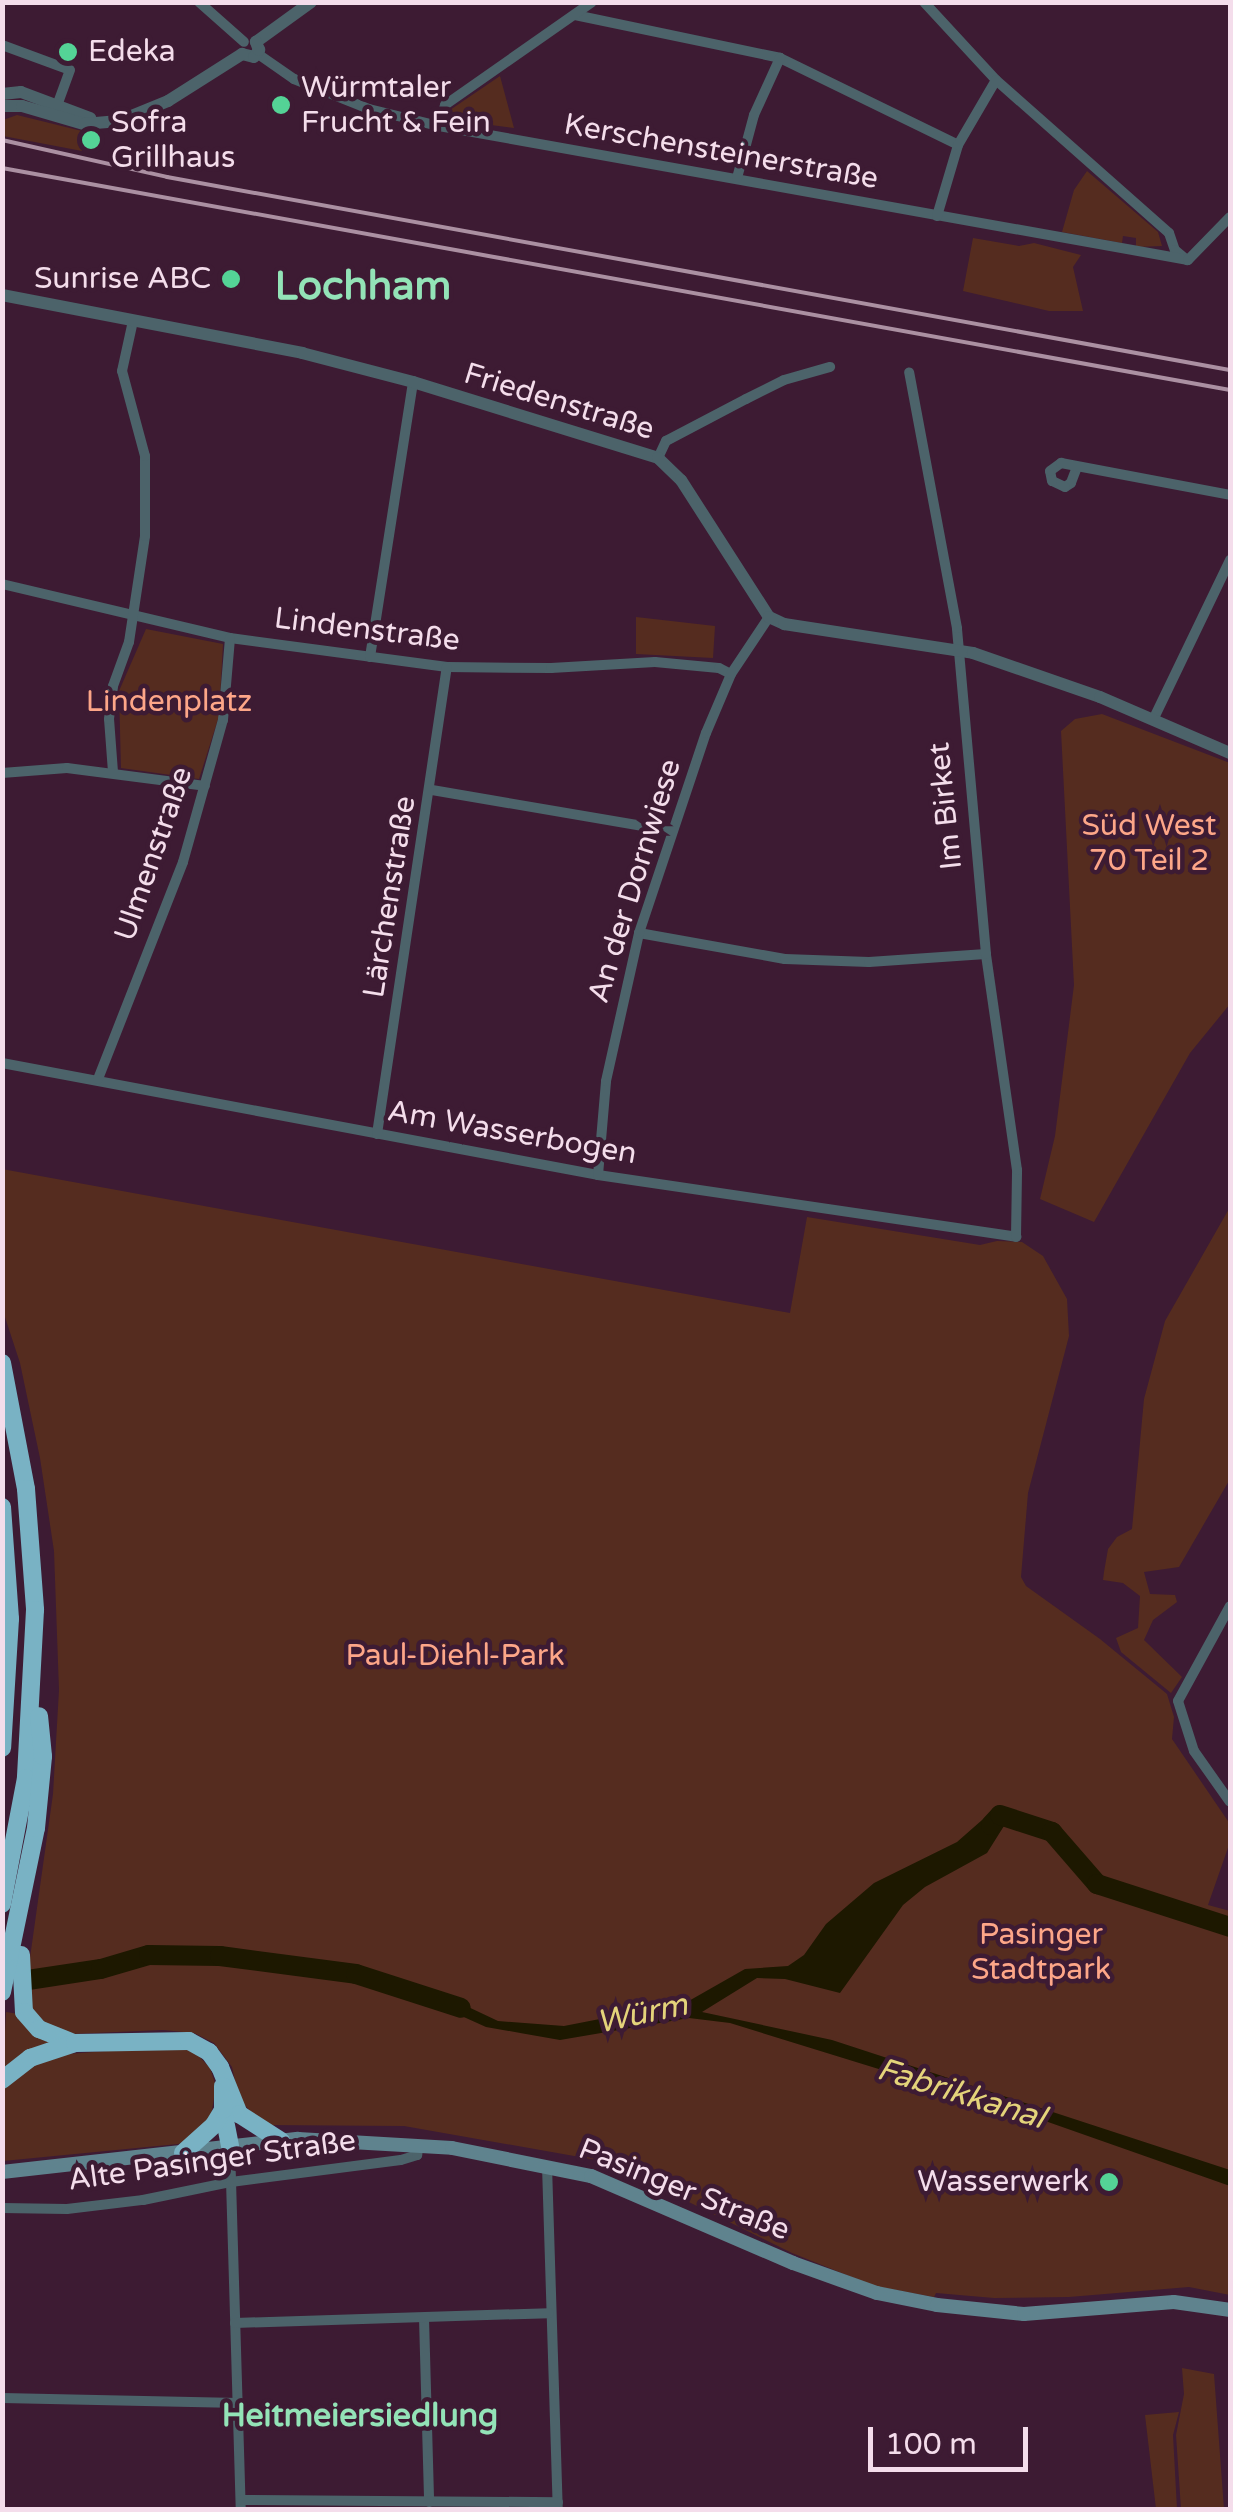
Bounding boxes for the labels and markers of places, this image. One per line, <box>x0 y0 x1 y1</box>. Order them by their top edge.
place label: Edeka <box>88 34 176 70</box>
marker: Edeka <box>57 41 79 63</box>
place label: Würmtaler Frucht & Fein <box>301 70 491 140</box>
marker: Würmtaler Frucht & Fein <box>270 94 292 116</box>
place label: Sofra Grillhaus <box>111 105 235 176</box>
marker: Sofra Grillhaus <box>80 129 102 151</box>
place label: Sunrise ABC <box>34 261 211 297</box>
marker: Sunrise ABC <box>220 268 242 290</box>
place label: Wasserwerk <box>917 2164 1089 2200</box>
marker: Wasserwerk <box>1098 2171 1120 2193</box>

